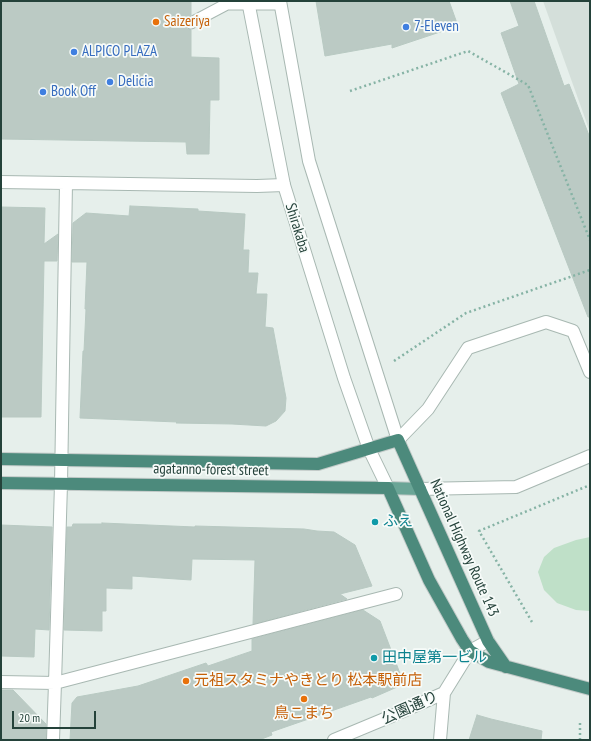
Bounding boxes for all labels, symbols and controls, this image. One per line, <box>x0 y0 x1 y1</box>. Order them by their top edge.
place label: Saizeriya <box>164 13 210 31</box>
marker: Saizeriya <box>151 17 161 27</box>
place label: 7-Eleven <box>414 18 459 36</box>
marker: 7-Eleven <box>401 22 411 32</box>
place label: ALPICO PLAZA <box>82 43 157 61</box>
marker: ALPICO PLAZA <box>69 47 79 57</box>
place label: Delicia <box>118 73 153 91</box>
marker: Delicia <box>105 77 115 87</box>
place label: Book Off <box>51 83 96 101</box>
marker: Book Off <box>38 87 48 97</box>
street label: Shirakaba <box>281 201 313 255</box>
street label: agatanno-forest street <box>153 460 269 480</box>
street label: National Highway Route 143 <box>426 477 502 619</box>
place label: ふえ <box>383 513 413 531</box>
marker: ふえ <box>370 517 380 527</box>
place label: 田中屋第一ビル <box>382 649 487 667</box>
marker: 田中屋第一ビル <box>369 653 379 663</box>
place label: 元祖スタミナやきとり 松本駅前店 <box>194 672 422 690</box>
marker: 元祖スタミナやきとり 松本駅前店 <box>181 676 191 686</box>
street label: 公園通り <box>379 688 441 728</box>
marker: 鳥こまち <box>299 694 309 704</box>
scale bar <box>14 703 98 729</box>
place label: 鳥こまち <box>274 705 334 723</box>
text: 20 m <box>19 710 40 725</box>

